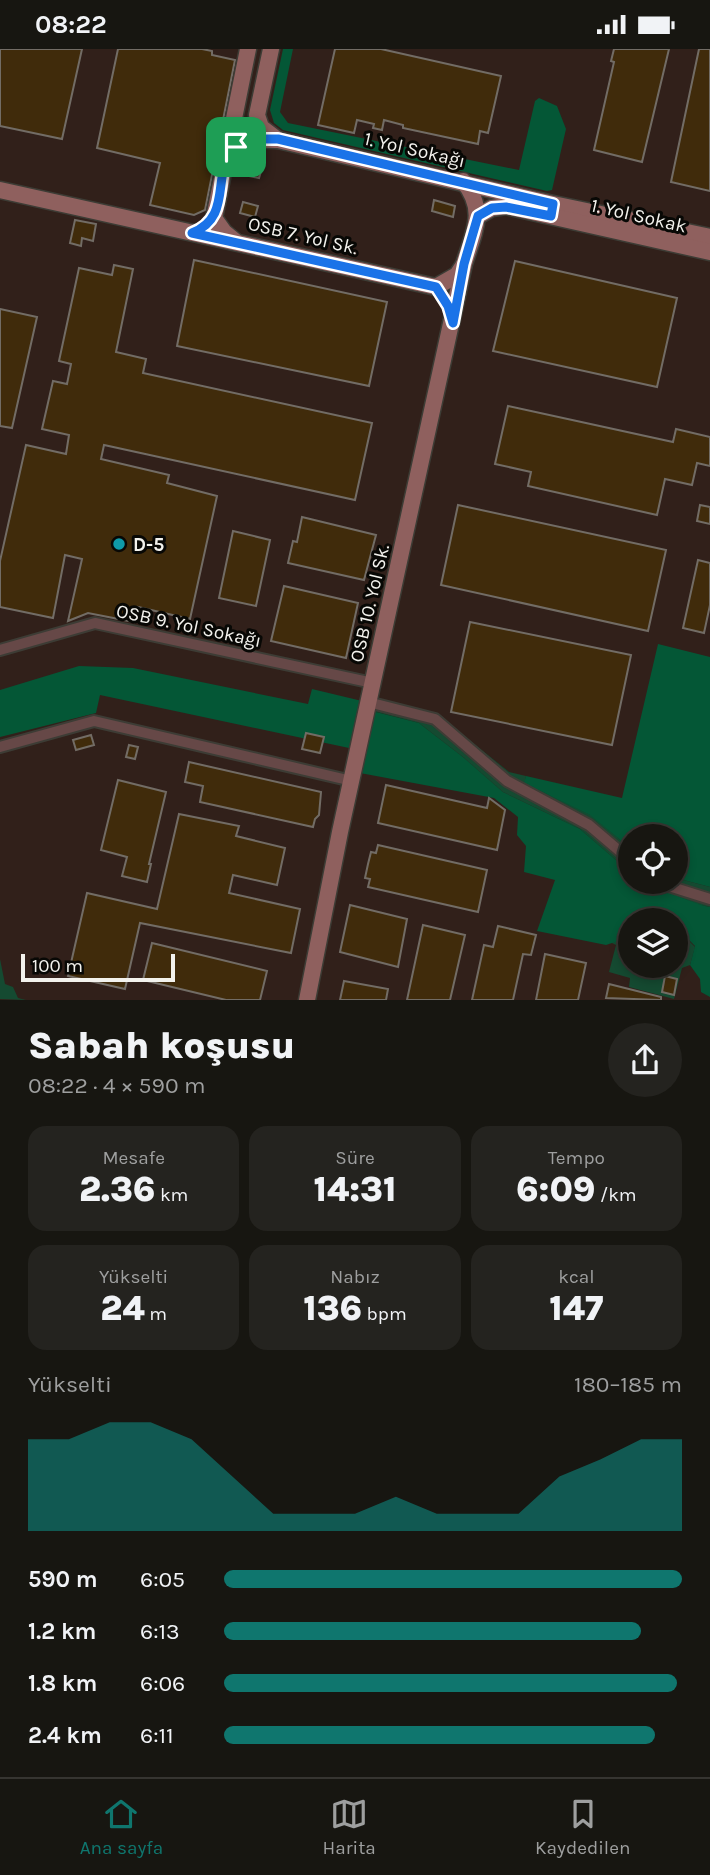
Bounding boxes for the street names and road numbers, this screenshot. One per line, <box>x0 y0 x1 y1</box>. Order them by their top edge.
street label: 1. Yol Sokağı <box>362 128 467 172</box>
street label: 1. Yol Sokak <box>589 194 689 238</box>
street label: OSB 7. Yol Sk. <box>246 213 360 259</box>
street label: OSB 10. Yol Sk. <box>346 542 394 664</box>
street label: OSB 9. Yol Sokağı <box>114 600 263 652</box>

